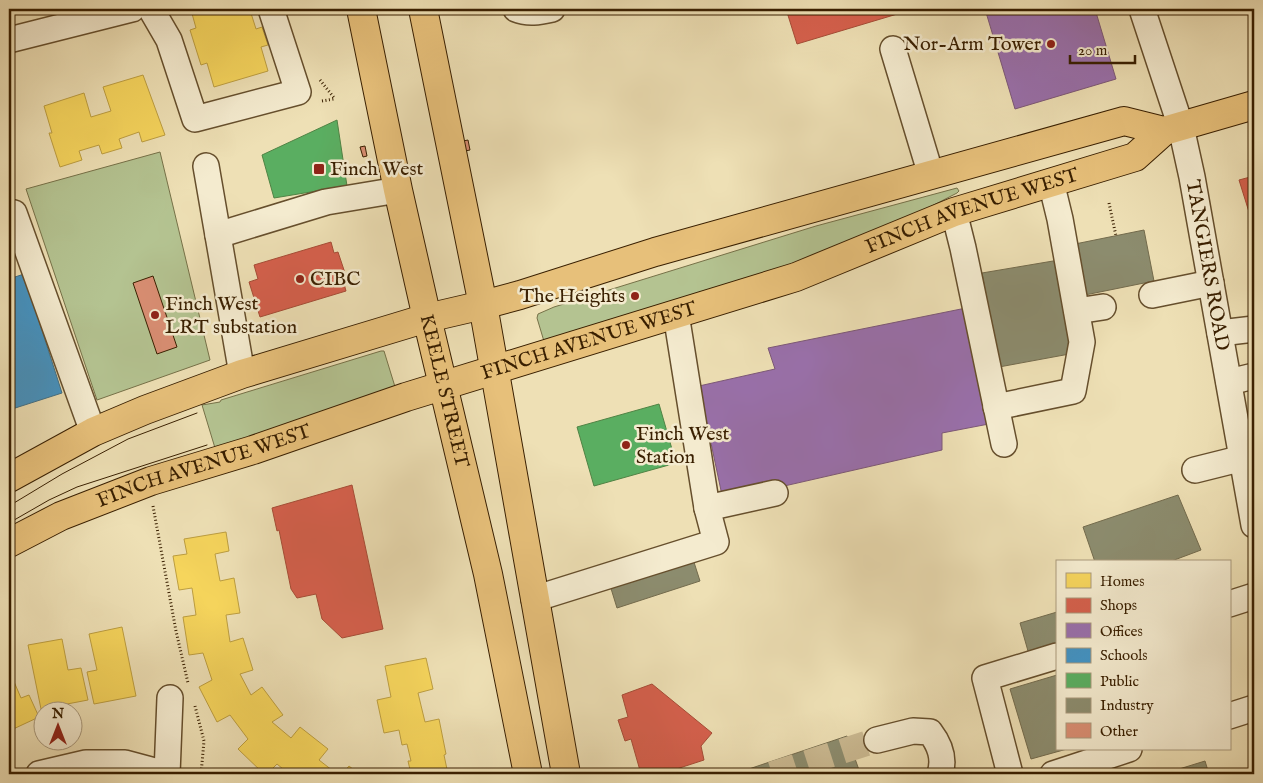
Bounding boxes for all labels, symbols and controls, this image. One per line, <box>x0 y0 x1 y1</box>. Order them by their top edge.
place label: Nor-Arm Tower <box>903 32 1042 57</box>
scale bar <box>1070 32 1136 64</box>
marker: Nor-Arm Tower <box>1045 38 1057 50</box>
text: 20 m <box>1078 41 1108 60</box>
place label: Finch West <box>330 157 424 182</box>
marker: Finch West <box>312 162 326 176</box>
street label: FINCH AVENUE WEST <box>862 162 1082 260</box>
street label: TANGIERS ROAD <box>1180 178 1235 353</box>
place label: CIBC <box>310 267 360 292</box>
marker: CIBC <box>294 273 306 285</box>
place label: The Heights <box>519 284 625 309</box>
marker: The Heights <box>629 290 641 302</box>
place label: Finch West LRT substation <box>165 292 297 340</box>
street label: FINCH AVENUE WEST <box>478 296 700 386</box>
marker: Finch West LRT substation <box>149 309 161 321</box>
street label: KEELE STREET <box>414 312 475 471</box>
street label: FINCH AVENUE WEST <box>93 418 314 513</box>
place label: Finch West Station <box>636 422 730 470</box>
marker: Finch West Station <box>620 439 632 451</box>
legend <box>1056 560 1230 750</box>
text: Homes <box>1100 572 1144 591</box>
text: Shops <box>1100 596 1137 615</box>
text: Offices <box>1100 622 1143 641</box>
text: Schools <box>1100 646 1148 665</box>
text: Public <box>1100 672 1139 691</box>
text: Industry <box>1100 696 1154 715</box>
north arrow <box>32 700 82 750</box>
text: N <box>51 705 64 723</box>
text: Other <box>1100 722 1138 741</box>

